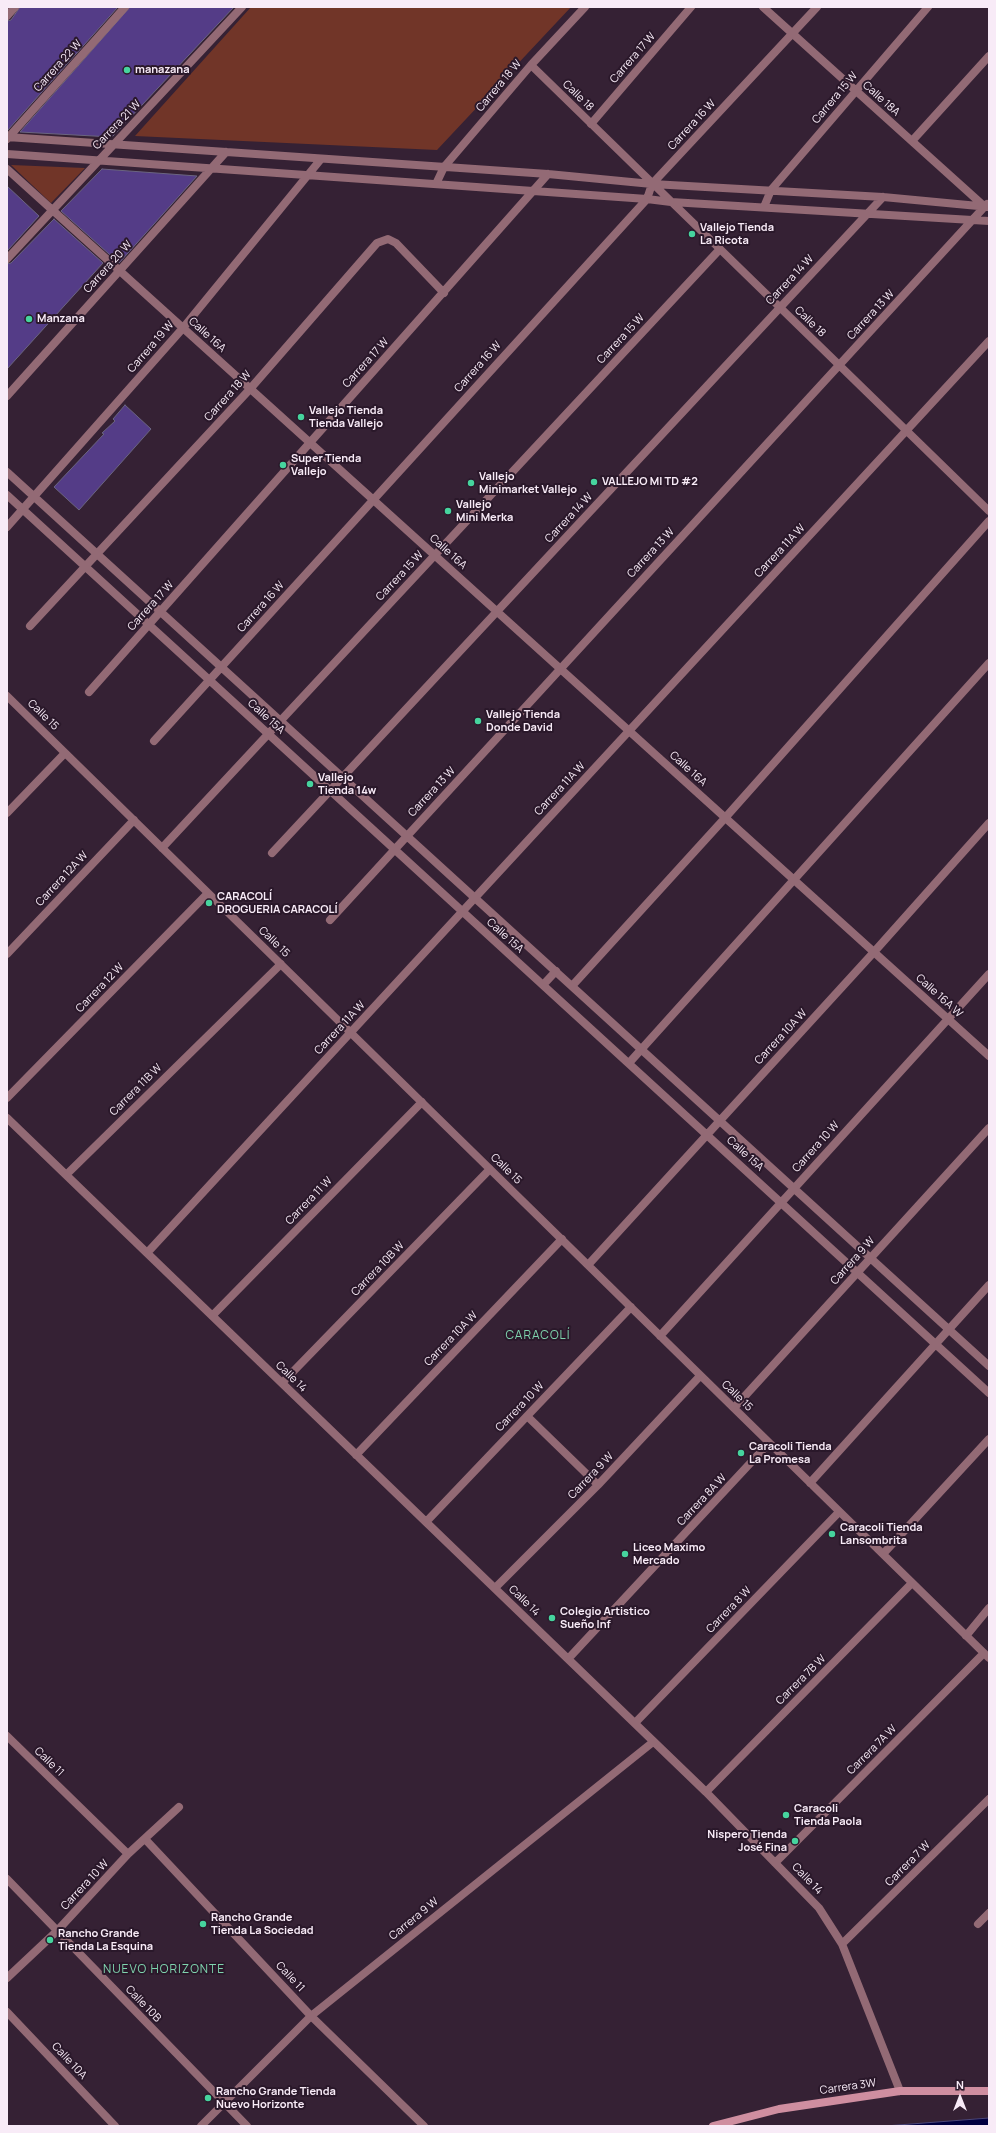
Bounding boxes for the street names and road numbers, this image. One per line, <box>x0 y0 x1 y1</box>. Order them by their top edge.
street label: Carrera 17 W <box>607 30 659 86</box>
street label: Carrera 22 W <box>31 37 85 95</box>
street label: Carrera 18 W <box>474 57 524 115</box>
street label: Carrera 15 W <box>810 69 860 127</box>
street label: Calle 18 <box>560 78 596 114</box>
street label: Calle 18A <box>860 79 902 119</box>
street label: Carrera 16 W <box>665 97 719 153</box>
street label: Carrera 21 W <box>90 98 144 152</box>
street label: Carrera 20 W <box>81 238 135 296</box>
street label: Carrera 14 W <box>764 252 816 308</box>
street label: Carrera 13 W <box>845 287 897 343</box>
street label: Calle 18 <box>792 304 828 340</box>
street label: Carrera 15 W <box>595 311 647 367</box>
street label: Calle 16A <box>186 315 228 355</box>
street label: Carrera 19 W <box>125 319 177 375</box>
street label: Carrera 17 W <box>340 335 392 391</box>
street label: Carrera 16 W <box>452 339 504 395</box>
street label: Carrera 18 W <box>202 368 254 424</box>
street label: Carrera 14 W <box>543 490 595 546</box>
street label: Carrera 11A W <box>752 522 808 580</box>
street label: Carrera 13 W <box>625 525 677 581</box>
street label: Calle 16A <box>427 532 469 572</box>
street label: Carrera 15 W <box>374 548 426 604</box>
street label: Carrera 17 W <box>125 578 177 634</box>
street label: Carrera 16 W <box>235 579 287 635</box>
street label: Calle 15 <box>25 697 61 733</box>
street label: Calle 15A <box>245 697 287 737</box>
street label: Calle 16A <box>667 749 709 789</box>
street label: Carrera 11A W <box>532 760 588 818</box>
street label: Carrera 13 W <box>406 764 458 820</box>
street label: Carrera 12A W <box>33 849 91 909</box>
street label: Calle 15A <box>484 916 526 956</box>
street label: Calle 15 <box>256 924 292 960</box>
street label: Carrera 12 W <box>73 961 127 1015</box>
street label: Calle 16A W <box>913 972 965 1020</box>
street label: Carrera 11A W <box>312 999 368 1057</box>
street label: Carrera 10A W <box>752 1007 810 1067</box>
street label: Carrera 11B W <box>107 1061 165 1119</box>
street label: Carrera 10 W <box>790 1119 842 1175</box>
street label: Calle 15A <box>724 1134 766 1174</box>
street label: Calle 15 <box>488 1151 524 1187</box>
street label: Carrera 11 W <box>283 1174 335 1228</box>
street label: Carrera 9 W <box>828 1234 878 1288</box>
street label: Carrera 10B W <box>349 1239 407 1299</box>
street label: Carrera 10A W <box>422 1309 480 1369</box>
street label: Calle 14 <box>273 1359 309 1395</box>
street label: Calle 15 <box>719 1378 755 1414</box>
street label: Carrera 10 W <box>493 1379 547 1435</box>
street label: Carrera 9 W <box>566 1450 616 1502</box>
street label: Carrera 8A W <box>675 1471 729 1529</box>
street label: Calle 14 <box>506 1583 542 1619</box>
street label: Carrera 8 W <box>704 1584 754 1636</box>
street label: Carrera 7B W <box>773 1652 829 1708</box>
street label: Carrera 7A W <box>844 1722 900 1778</box>
street label: Calle 11 <box>31 1745 67 1779</box>
street label: Carrera 7 W <box>883 1839 933 1889</box>
street label: Carrera 10 W <box>58 1857 112 1913</box>
street label: Calle 14 <box>789 1861 825 1897</box>
street label: Carrera 9 W <box>387 1895 441 1943</box>
street label: Calle 11 <box>273 1959 307 1995</box>
street label: Calle 10B <box>122 1983 164 2025</box>
street label: Calle 10A <box>49 2040 89 2082</box>
street label: Carrera 3W <box>819 2077 877 2097</box>

